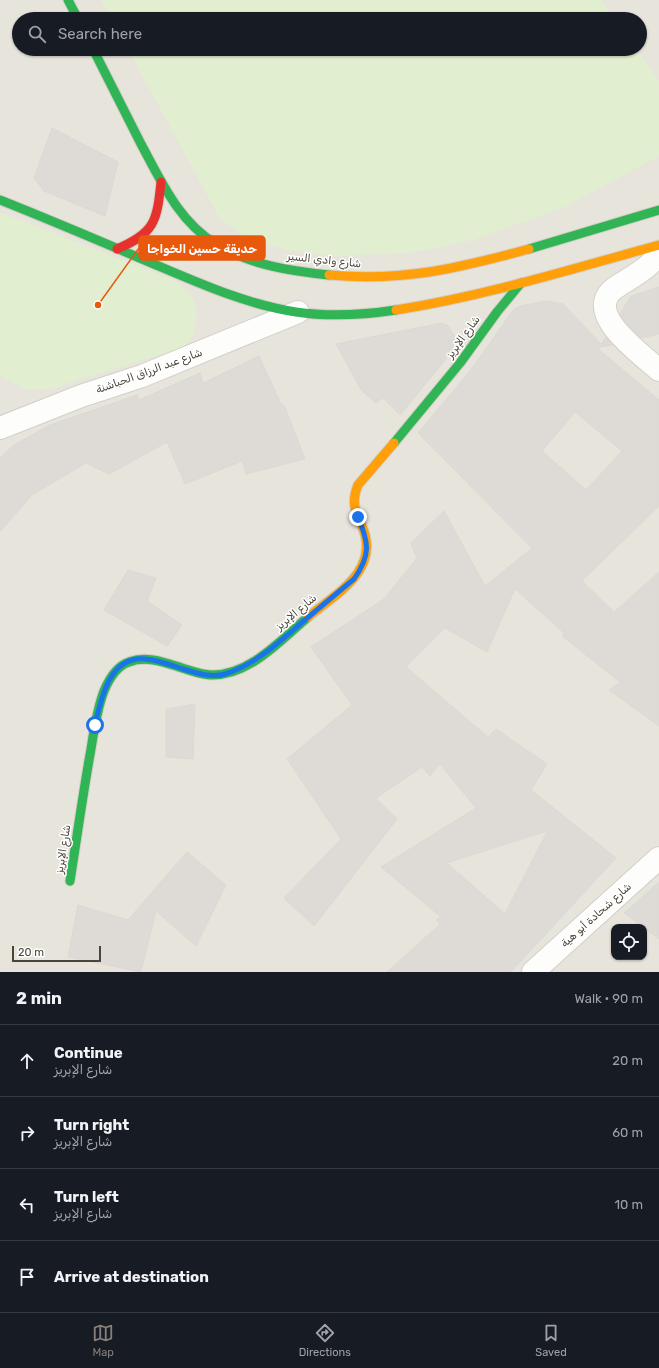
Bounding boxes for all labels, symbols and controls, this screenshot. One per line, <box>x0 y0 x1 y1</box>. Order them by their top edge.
search box <box>12 12 647 56</box>
icon: search <box>26 23 48 45</box>
text: Search here <box>58 25 142 43</box>
callout: حديقة حسين الخواجا <box>139 236 265 260</box>
text: حديقة حسين الخواجا <box>147 242 257 256</box>
street label: شارع وادي السير <box>285 250 362 272</box>
street label: شارع الإبريز <box>443 313 484 363</box>
street label: شارع عبد الرزاق الحباشنة <box>94 346 205 398</box>
route end <box>349 508 367 526</box>
street label: شارع الإبريز <box>272 591 320 635</box>
route start <box>86 716 104 734</box>
street label: شارع الإبريز <box>53 824 75 876</box>
street label: شارع شحادة أبو هية <box>558 880 635 952</box>
map controls <box>611 924 647 960</box>
button: locate <box>611 924 647 960</box>
scale bar <box>12 944 101 963</box>
text: 20 m <box>18 946 44 959</box>
text: 2 min <box>16 988 62 1008</box>
text: Walk · 90 m <box>575 991 643 1006</box>
text: Continue <box>54 1044 123 1062</box>
icon: ahead <box>16 1050 38 1072</box>
text: 20 m <box>612 1053 643 1068</box>
text: شارع الإبريز <box>54 1062 112 1077</box>
text: Turn right <box>54 1116 129 1134</box>
icon: right <box>16 1122 38 1144</box>
text: 60 m <box>612 1125 643 1140</box>
text: شارع الإبريز <box>54 1134 112 1149</box>
text: Turn left <box>54 1188 119 1206</box>
icon: left <box>16 1194 38 1216</box>
text: 10 m <box>614 1197 643 1212</box>
text: شارع الإبريز <box>54 1206 112 1221</box>
icon: arrive <box>16 1266 38 1288</box>
text: Arrive at destination <box>54 1268 209 1286</box>
tab: Map <box>92 1322 114 1359</box>
tab: Directions <box>299 1322 351 1359</box>
tab: Saved <box>535 1322 567 1359</box>

